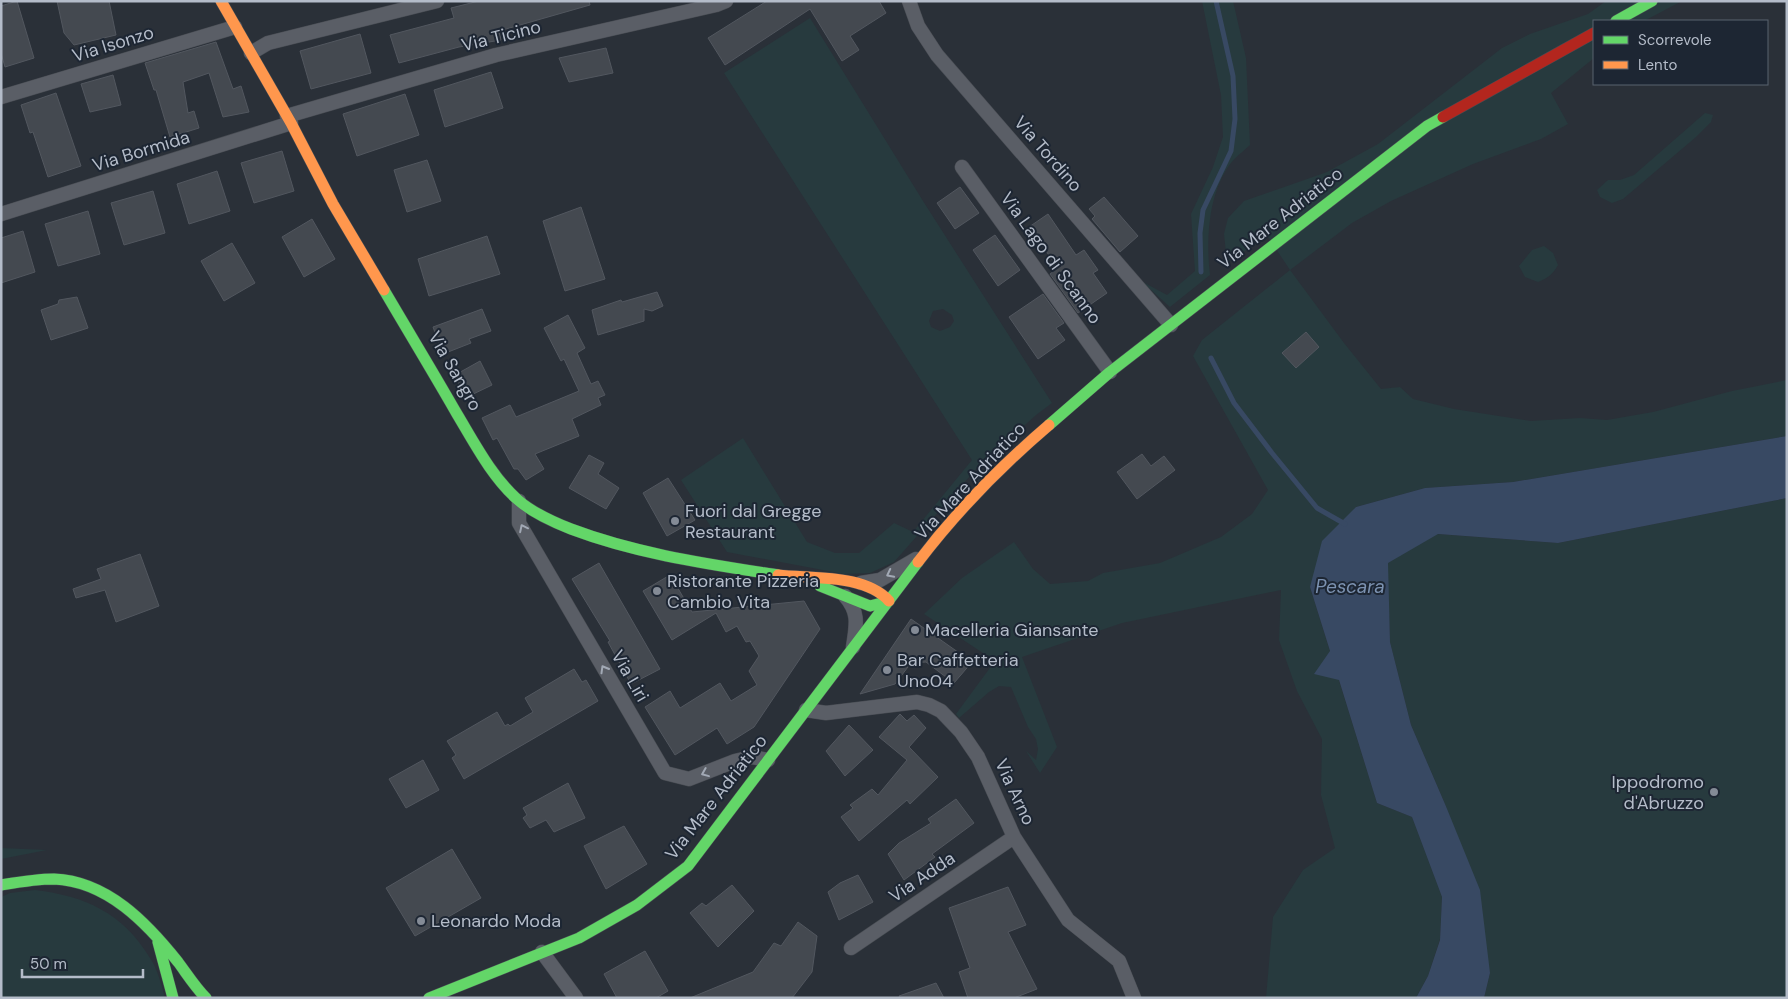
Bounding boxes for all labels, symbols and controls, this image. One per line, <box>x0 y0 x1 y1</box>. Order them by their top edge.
street label: Via Ticino <box>459 15 543 57</box>
street label: Via Isonzo <box>69 20 157 68</box>
legend <box>1593 20 1768 85</box>
text: Scorrevole <box>1638 30 1712 50</box>
text: Lento <box>1638 55 1677 75</box>
street label: Via Tordino <box>1008 111 1088 197</box>
street label: Via Bormida <box>89 125 193 177</box>
street label: Via Mare Adriatico <box>1212 161 1348 275</box>
street label: Via Lago di Scanno <box>995 187 1107 329</box>
street label: Via Sangro <box>422 327 488 415</box>
street label: Via Mare Adriatico <box>909 417 1031 545</box>
place label: Fuori dal Gregge Restaurant <box>685 499 821 544</box>
marker: Fuori dal Gregge Restaurant <box>669 515 681 527</box>
one-way arrow <box>519 525 529 534</box>
one-way arrow <box>886 568 895 578</box>
place label: Ristorante Pizzeria Cambio Vita <box>667 569 819 614</box>
water label: Pescara <box>1315 574 1385 599</box>
marker: Ristorante Pizzeria Cambio Vita <box>651 585 663 597</box>
place label: Macelleria Giansante <box>925 618 1099 642</box>
marker: Macelleria Giansante <box>909 624 921 636</box>
street label: Via Liri <box>606 646 654 706</box>
place label: Bar Caffetteria Uno04 <box>897 648 1018 693</box>
marker: Bar Caffetteria Uno04 <box>881 664 893 676</box>
one-way arrow <box>600 666 610 675</box>
street label: Via Mare Adriatico <box>659 729 773 865</box>
street label: Via Arno <box>989 755 1041 829</box>
one-way arrow <box>701 767 710 777</box>
place label: Ippodromo d'Abruzzo <box>1612 770 1704 815</box>
marker: Ippodromo d'Abruzzo <box>1708 786 1720 798</box>
street label: Via Adda <box>884 846 960 908</box>
place label: Leonardo Moda <box>431 909 561 933</box>
marker: Leonardo Moda <box>415 915 427 927</box>
scale bar <box>22 946 144 978</box>
text: 50 m <box>30 954 67 974</box>

